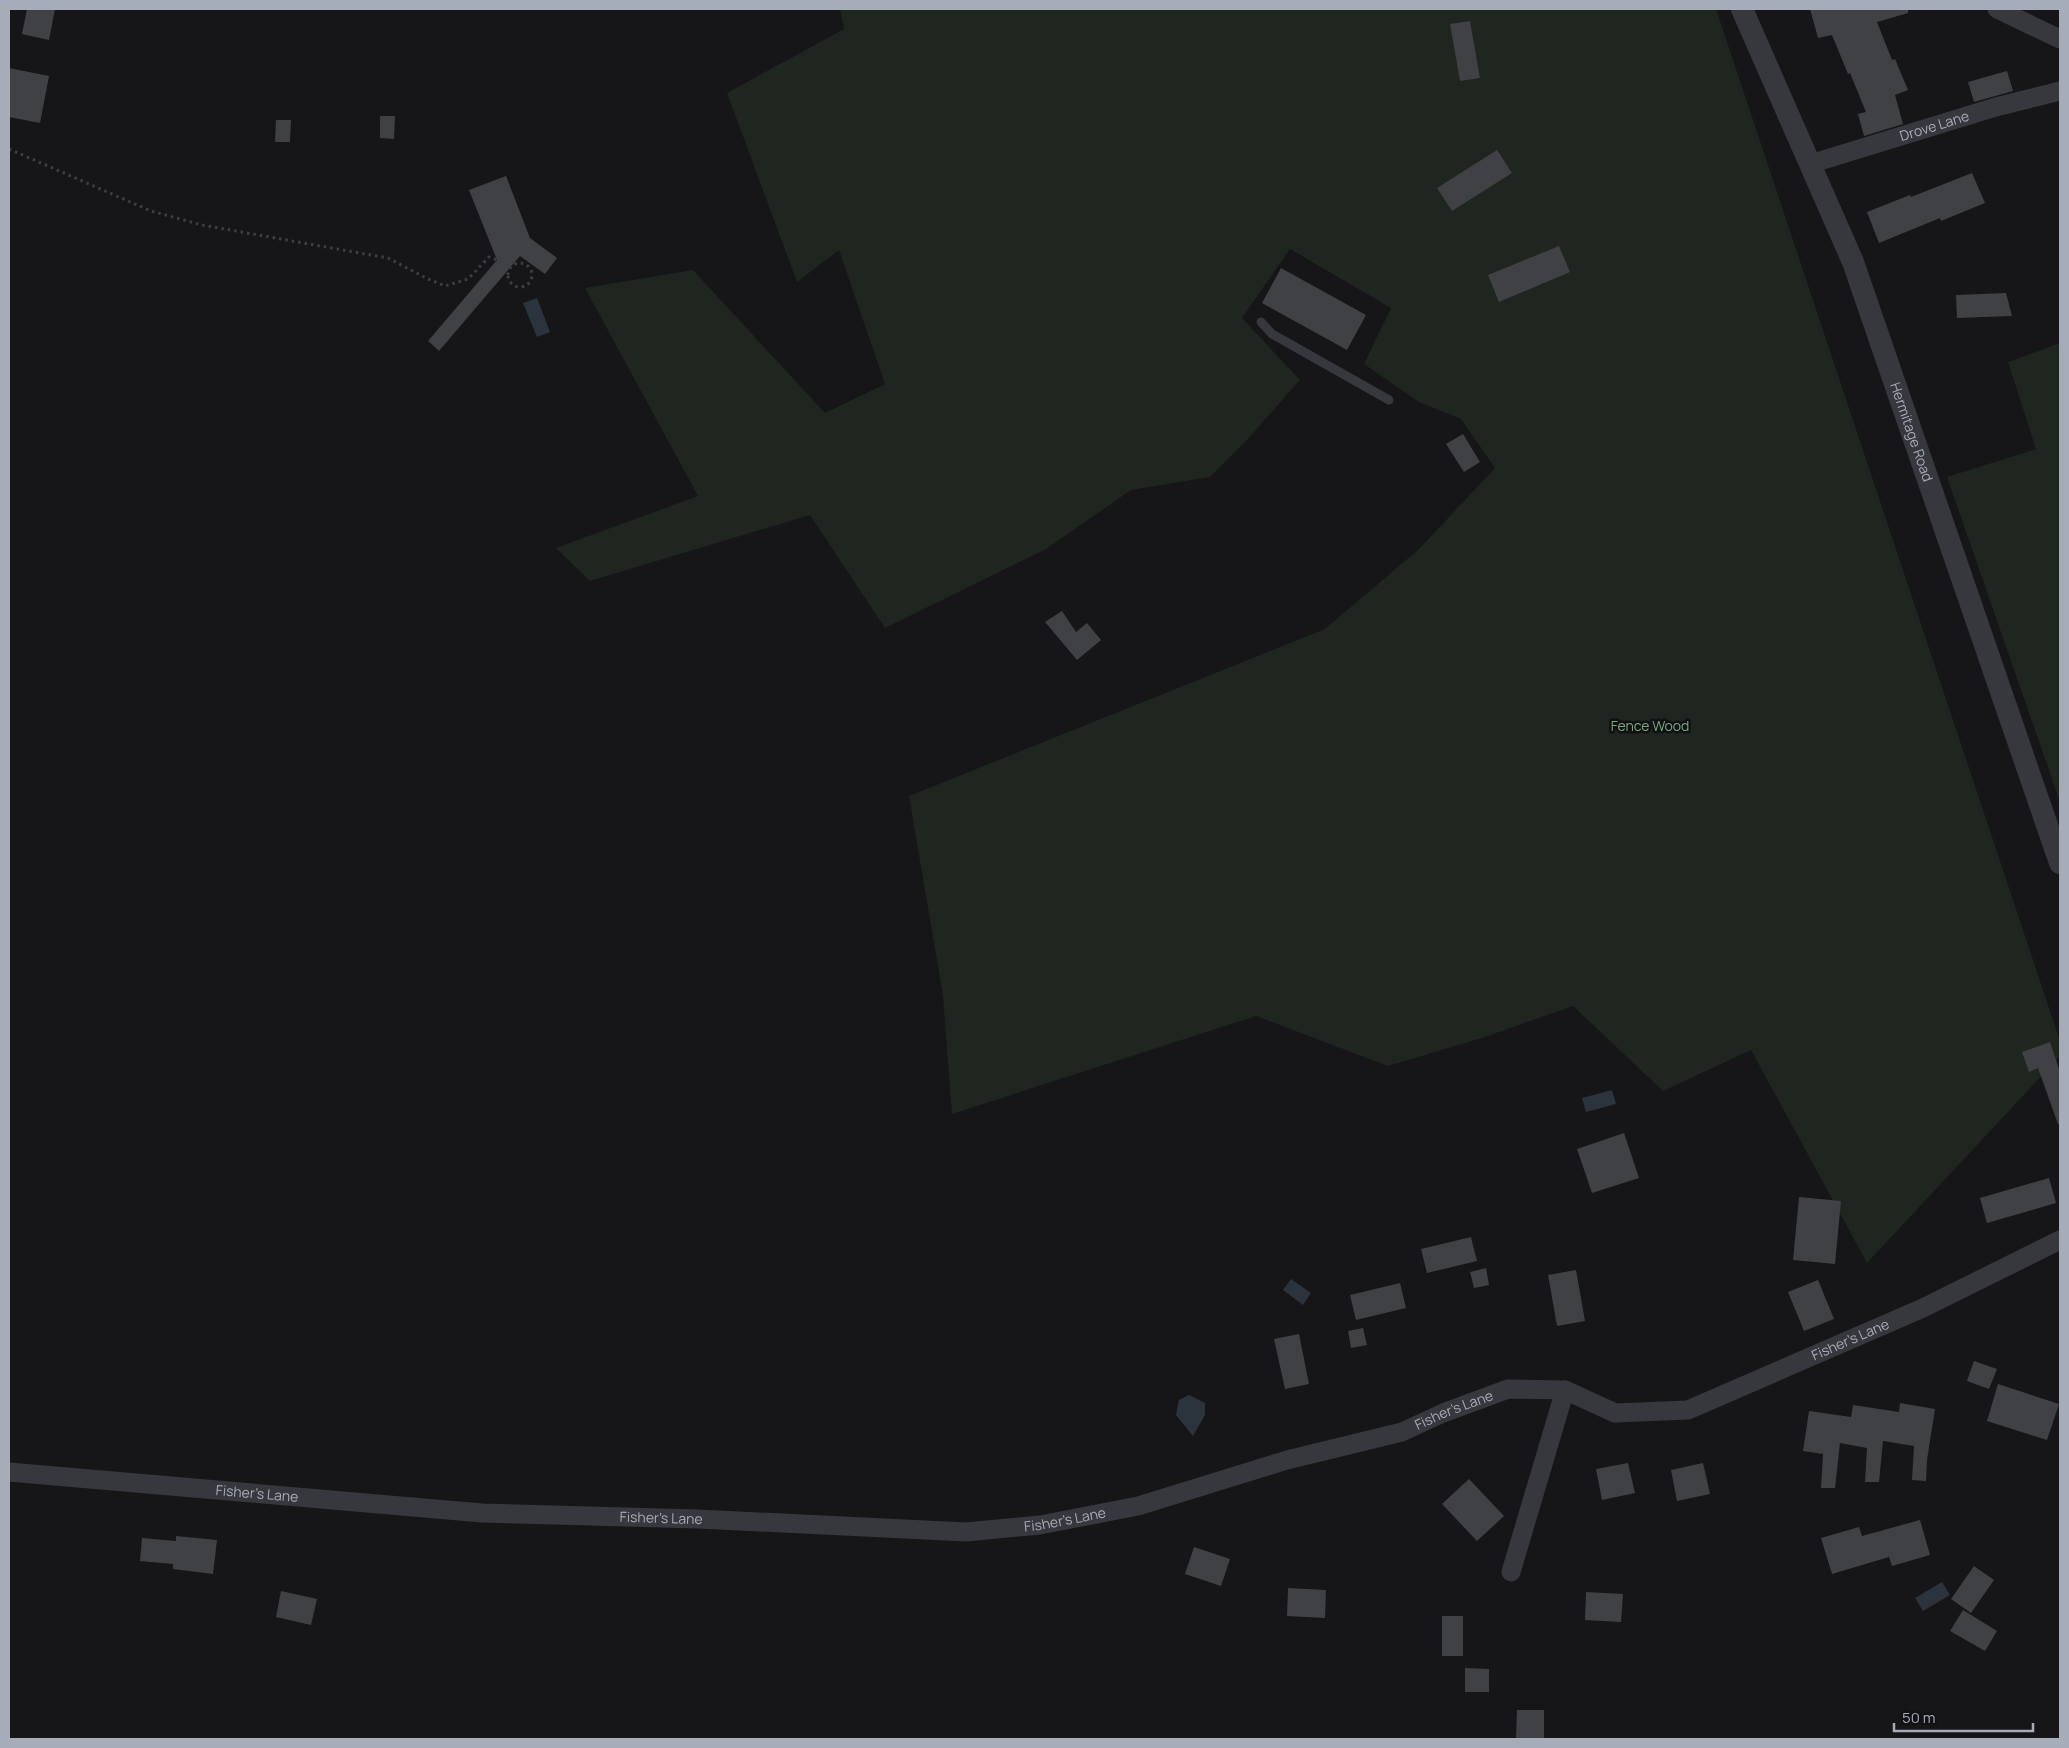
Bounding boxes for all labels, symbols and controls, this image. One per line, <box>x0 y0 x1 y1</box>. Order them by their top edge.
street label: Drove Lane <box>1897 106 1971 145</box>
street label: Hermitage Road <box>1886 380 1938 484</box>
park label: Fence Wood <box>1611 716 1689 735</box>
street label: Fisher's Lane <box>1808 1314 1892 1364</box>
street label: Fisher's Lane <box>1411 1385 1495 1434</box>
street label: Fisher's Lane <box>215 1480 299 1506</box>
street label: Fisher's Lane <box>1023 1502 1107 1535</box>
street label: Fisher's Lane <box>620 1507 703 1528</box>
scale bar <box>1894 1700 2033 1732</box>
text: 50 m <box>1902 1707 1936 1728</box>

